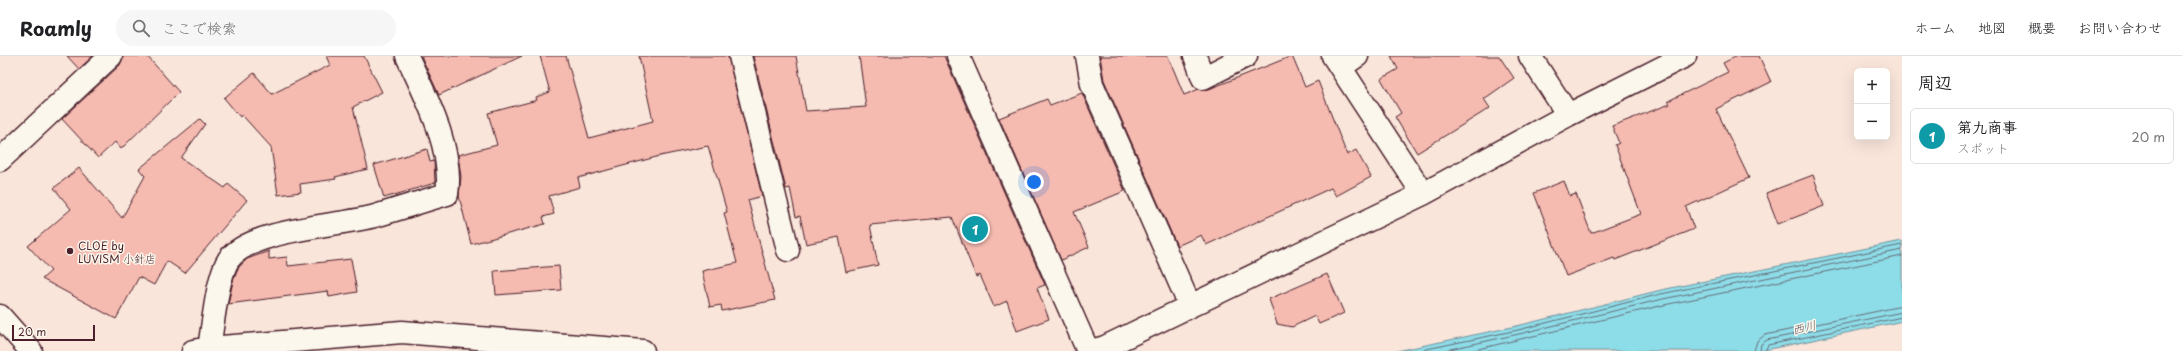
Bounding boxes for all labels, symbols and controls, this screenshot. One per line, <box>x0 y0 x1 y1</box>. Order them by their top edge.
search box <box>116 10 396 46</box>
text: Roamly <box>20 14 92 42</box>
text: ここで検索 <box>162 16 237 39</box>
icon: search <box>130 17 152 39</box>
text: ホーム <box>1915 17 1956 38</box>
text: 地図 <box>1978 17 2006 38</box>
text: 概要 <box>2028 17 2056 38</box>
text: お問い合わせ <box>2078 17 2162 38</box>
map controls <box>1854 68 1890 140</box>
button: + <box>1854 68 1890 104</box>
text: 周辺 <box>1918 69 1952 95</box>
button: − <box>1854 104 1890 140</box>
text: 第九商事 <box>1957 115 2017 138</box>
text: 1 <box>1929 127 1935 146</box>
text: 20 m <box>2131 127 2165 146</box>
text: スポット <box>1957 138 2009 157</box>
your location <box>1024 172 1044 192</box>
pin: 1 <box>962 214 988 244</box>
place label: CLOE by LUVISM 小針店 <box>78 237 156 267</box>
marker: CLOE by LUVISM 小針店 <box>65 246 75 256</box>
water label: 西川 <box>1790 315 1818 339</box>
scale bar <box>12 323 95 342</box>
text: 20 m <box>18 323 46 340</box>

